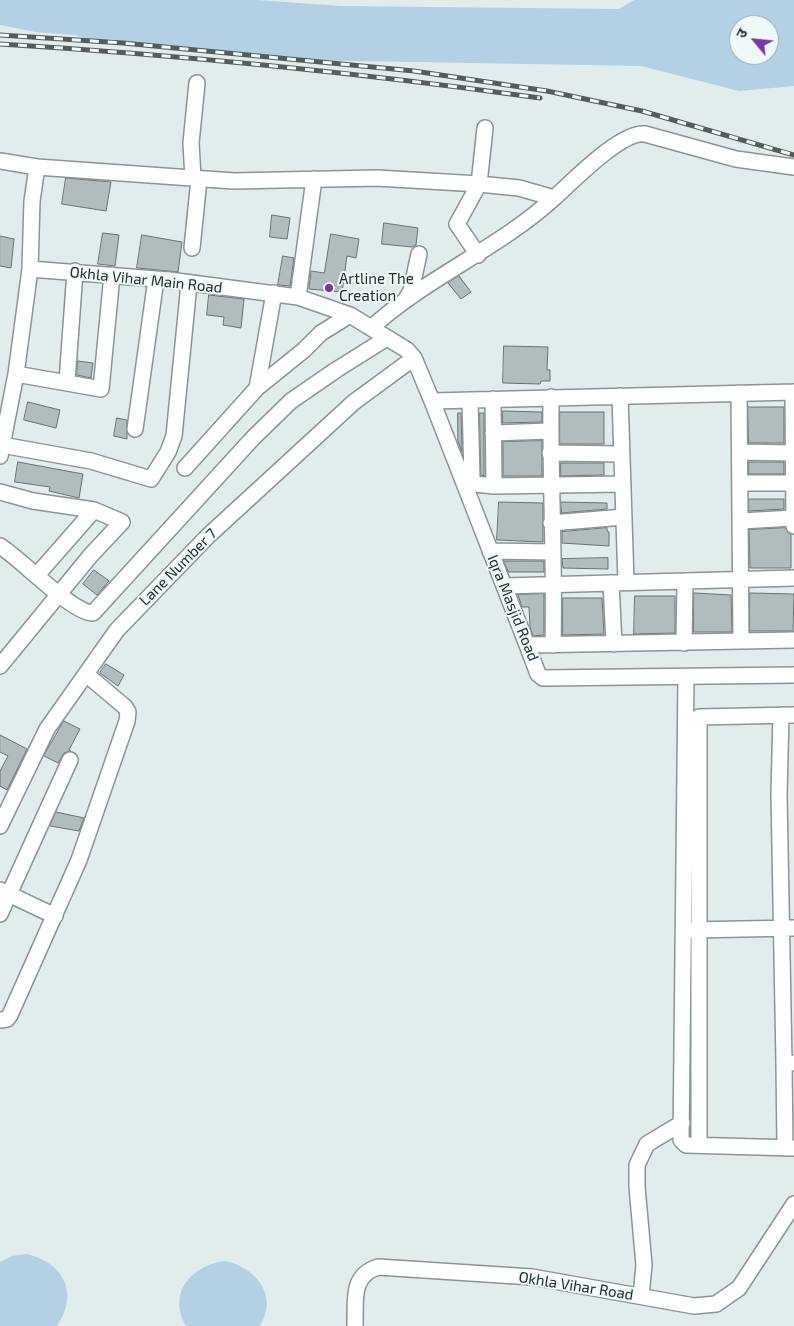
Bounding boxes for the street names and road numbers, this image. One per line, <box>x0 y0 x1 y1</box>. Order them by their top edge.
street label: Okhla Vihar Main Road <box>69 263 223 297</box>
street label: Lane Number 7 <box>136 525 220 609</box>
street label: Iqra Masjid Road <box>483 552 543 664</box>
street label: Okhla Vihar Road <box>517 1268 635 1304</box>

